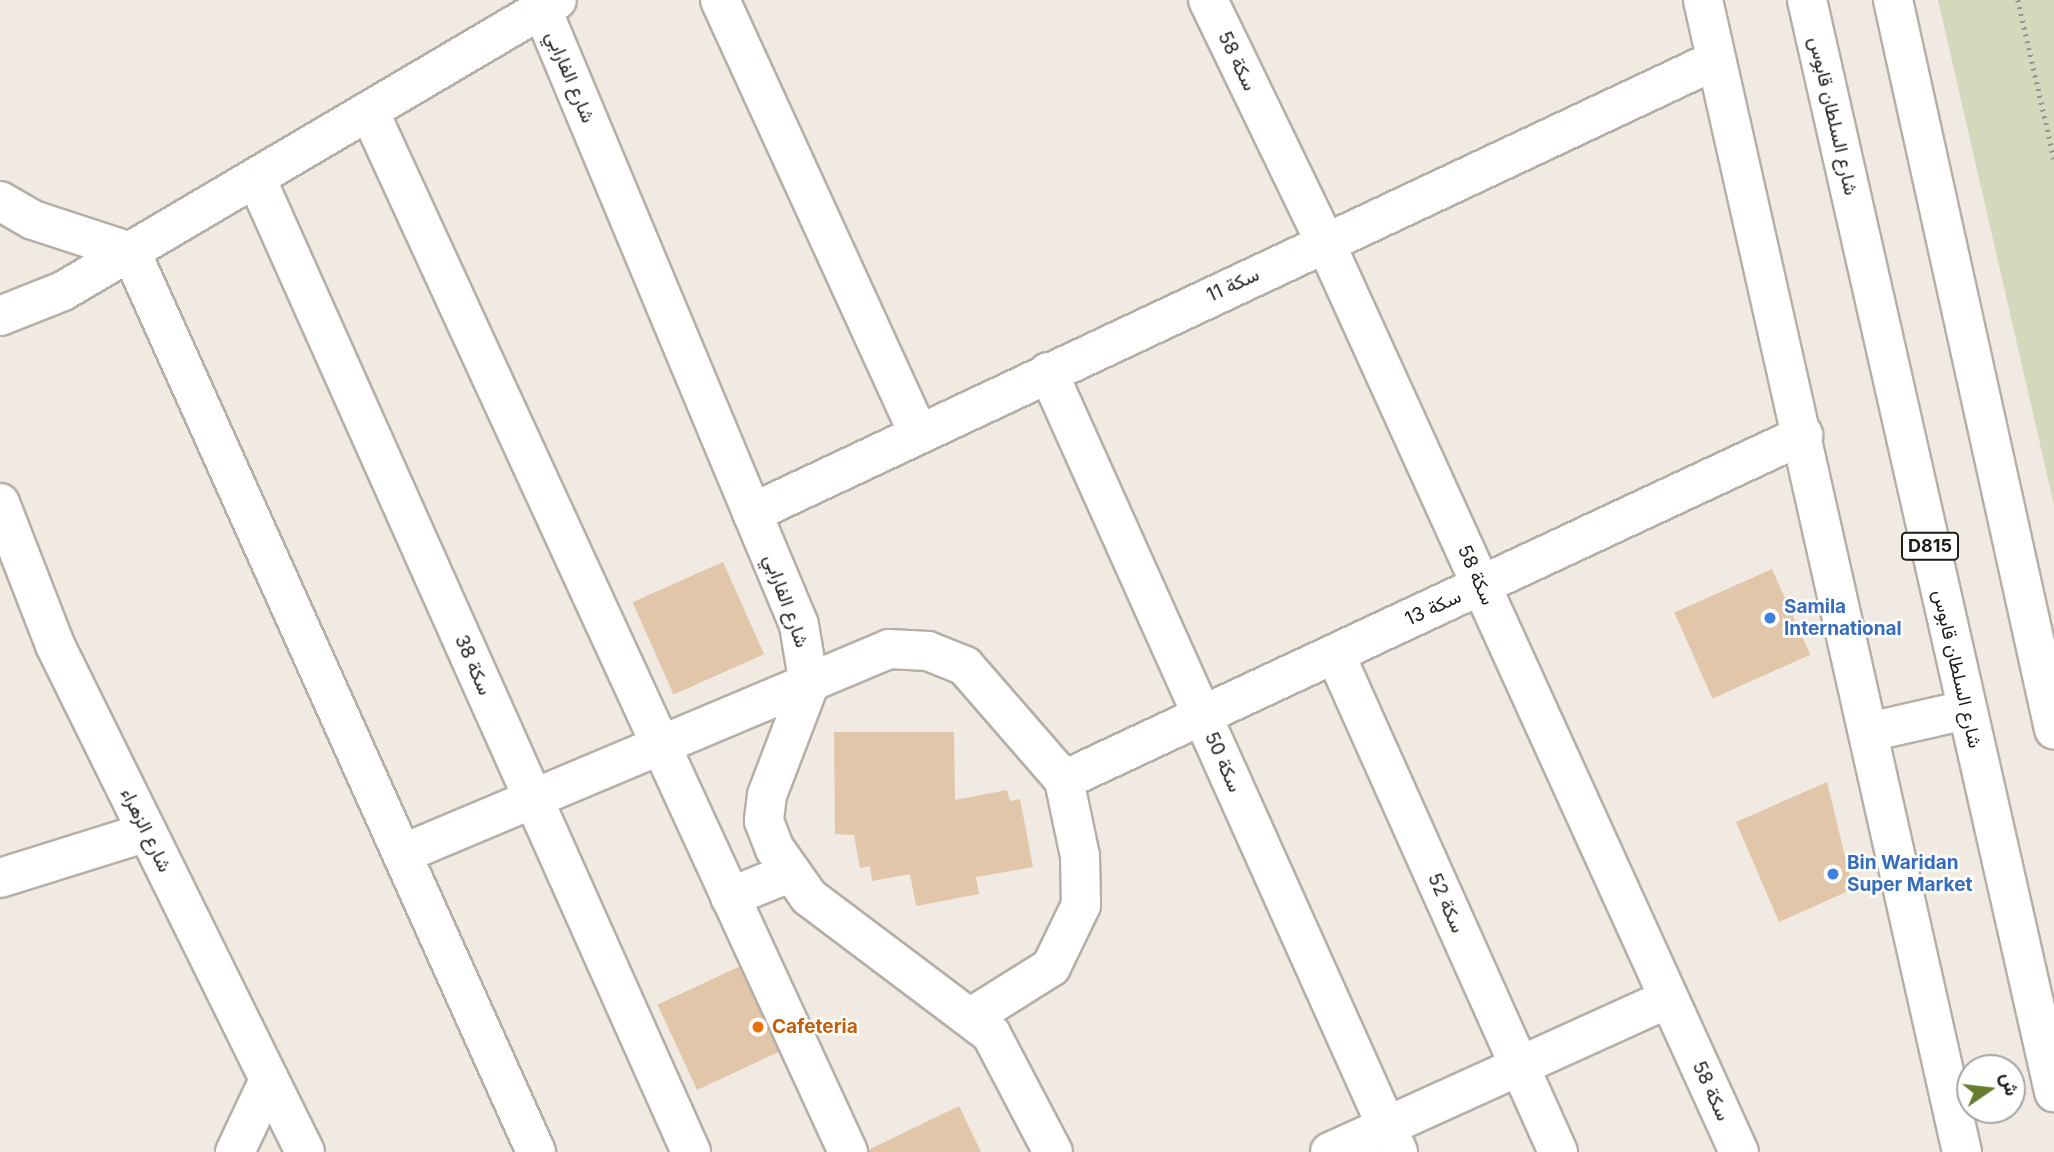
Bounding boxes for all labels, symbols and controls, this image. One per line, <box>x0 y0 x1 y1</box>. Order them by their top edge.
street label: شارع الفارابي <box>541 28 599 126</box>
street label: سكة 58 <box>1213 28 1261 94</box>
street label: شارع السلطان قابوس <box>1804 35 1862 197</box>
street label: سكة 11 <box>1203 263 1263 307</box>
road number: D815 <box>1900 532 1960 560</box>
street label: سكة 58 <box>1453 542 1499 608</box>
street label: شارع الفارابي <box>759 551 813 651</box>
street label: سكة 13 <box>1401 585 1465 631</box>
street label: شارع السلطان قابوس <box>1928 588 1986 750</box>
place label: Samila International <box>1784 596 1902 640</box>
marker: Samila International <box>1762 610 1778 626</box>
street label: سكة 38 <box>450 631 496 699</box>
street label: سكة 50 <box>1200 728 1246 796</box>
street label: شارع الزهراء <box>116 784 176 876</box>
place label: Bin Waridan Super Market <box>1847 852 1972 896</box>
marker: Bin Waridan Super Market <box>1825 866 1841 882</box>
street label: سكة 52 <box>1423 870 1469 936</box>
place label: Cafeteria <box>772 1016 858 1038</box>
marker: Cafeteria <box>750 1019 766 1035</box>
north arrow <box>1956 1054 2026 1124</box>
street label: سكة 58 <box>1687 1058 1735 1124</box>
text: ش <box>1996 1070 2024 1098</box>

